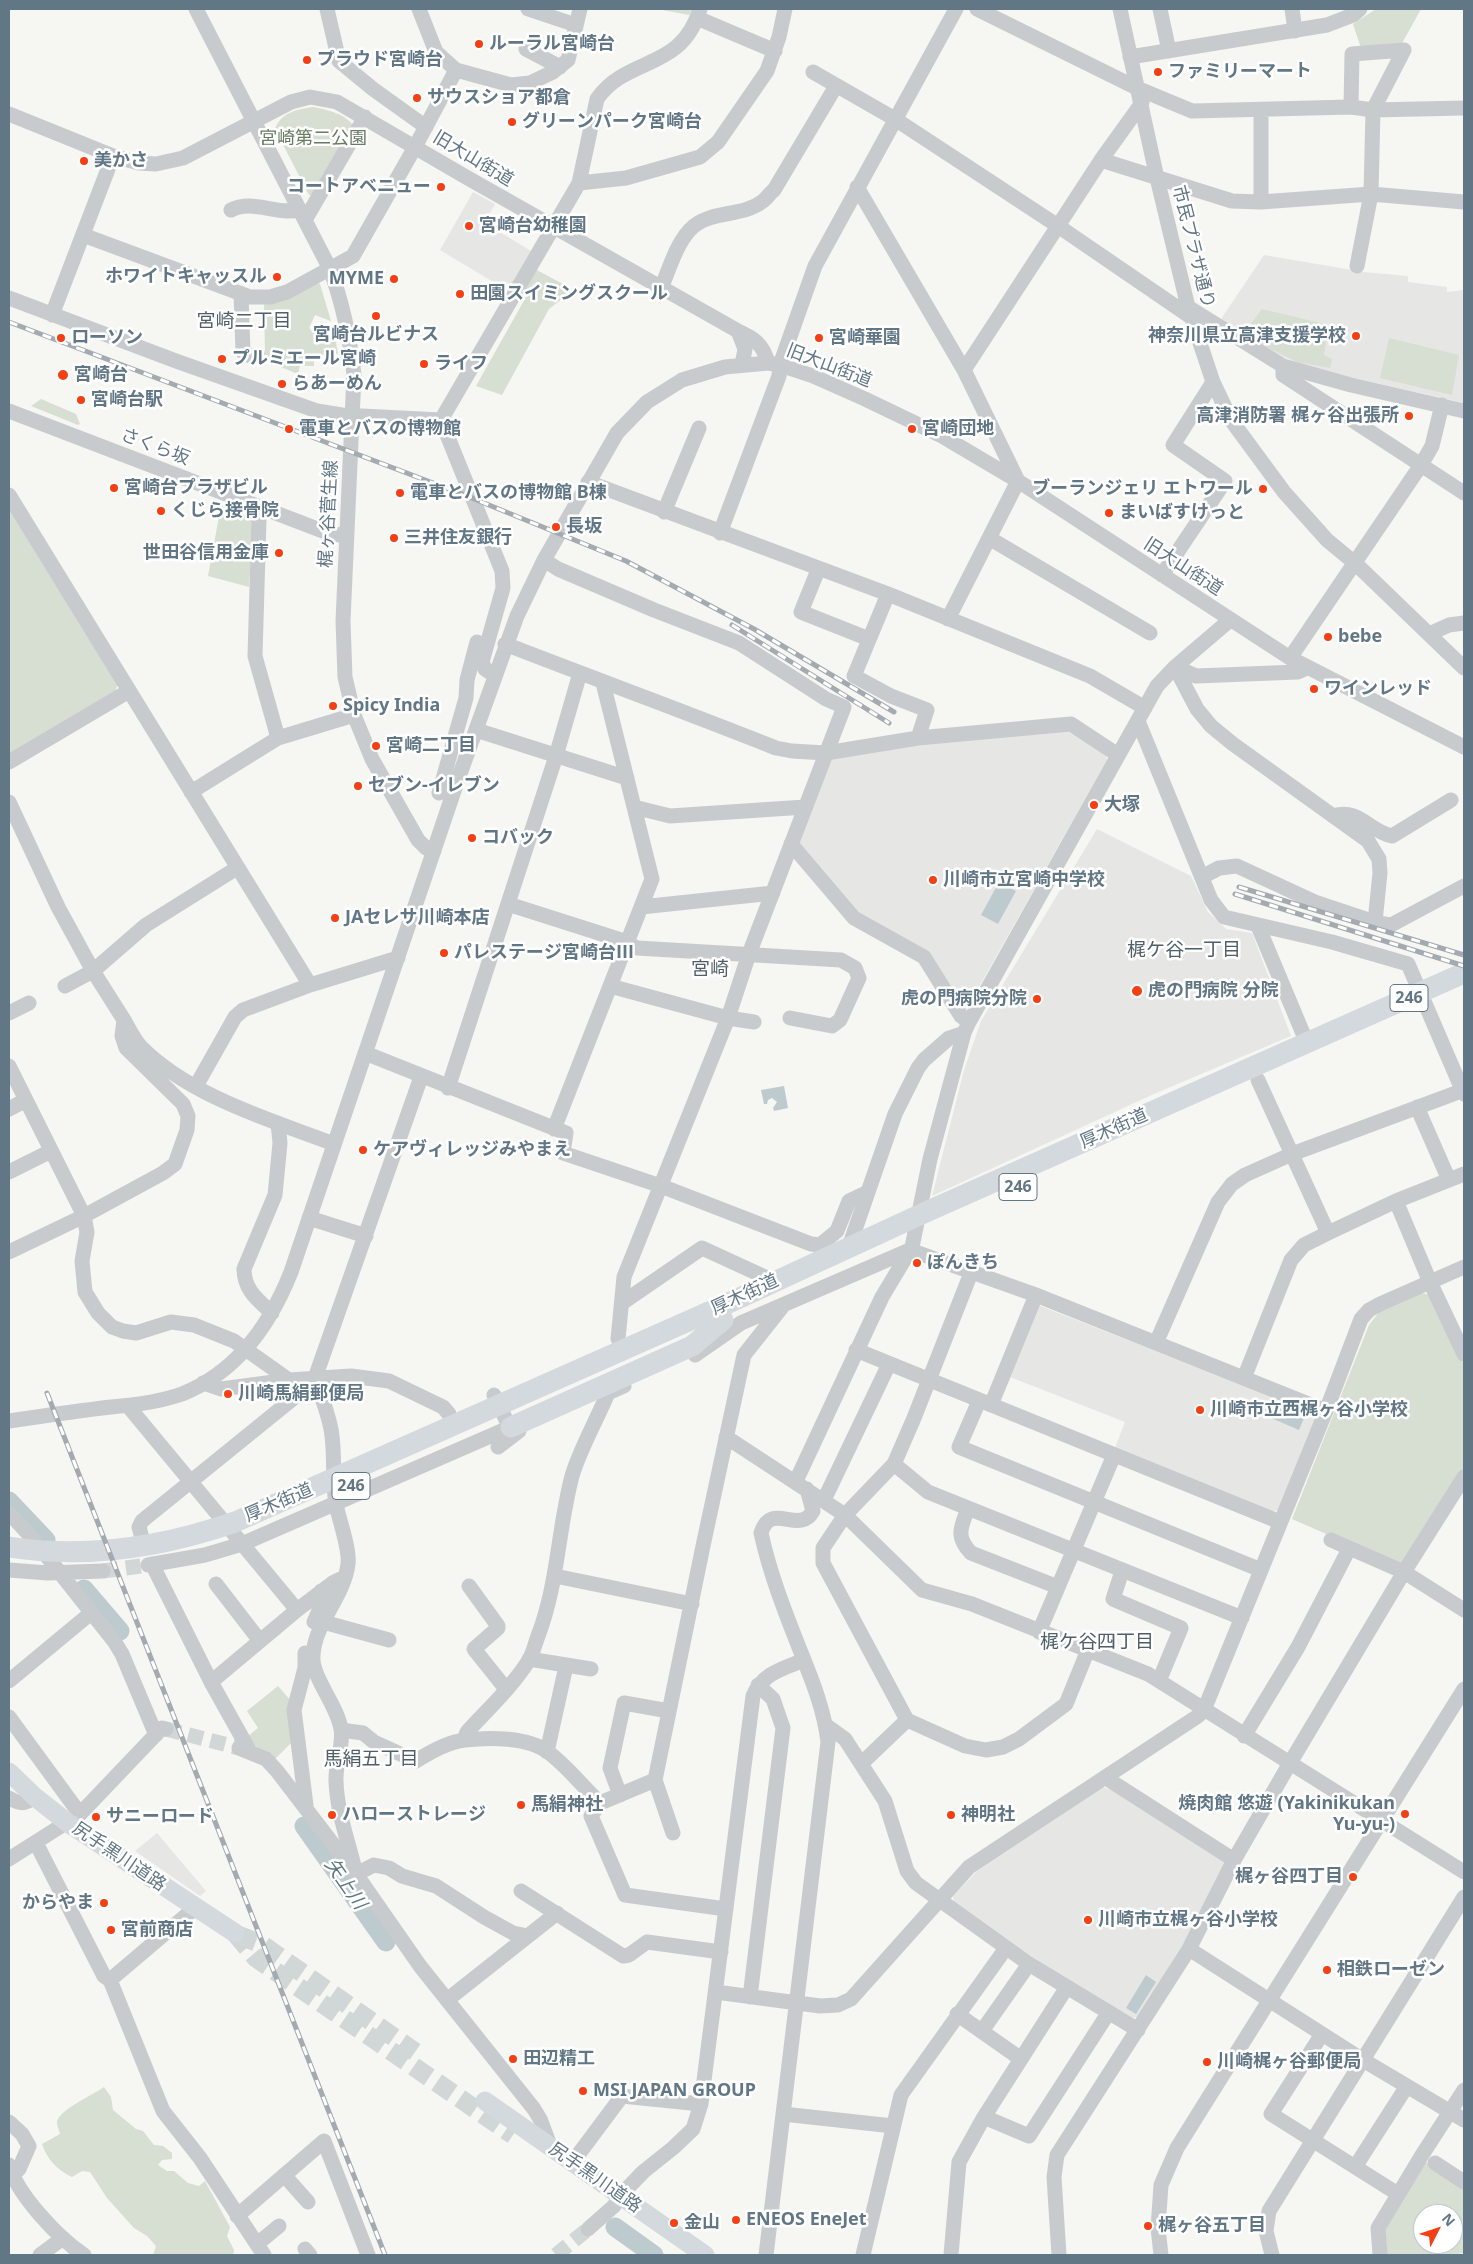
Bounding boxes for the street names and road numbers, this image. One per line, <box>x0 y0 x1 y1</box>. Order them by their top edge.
street label: 旧大山街道 <box>429 127 517 191</box>
street label: 市民プラザ通り <box>1167 183 1219 311</box>
street label: 旧大山街道 <box>783 340 875 392</box>
street label: さくら坂 <box>118 424 192 470</box>
street label: 梶ヶ谷菅生線 <box>315 460 343 568</box>
street label: 旧大山街道 <box>1139 533 1227 601</box>
road number: 246 <box>1390 984 1428 1011</box>
street label: 厚木街道 <box>1077 1104 1151 1154</box>
road number: 246 <box>999 1174 1037 1200</box>
street label: 厚木街道 <box>708 1270 782 1320</box>
road number: 246 <box>332 1472 370 1500</box>
street label: 厚木街道 <box>242 1479 316 1527</box>
street label: 尻手黒川道路 <box>68 1818 170 1896</box>
street label: 尻手黒川道路 <box>545 2138 645 2218</box>

